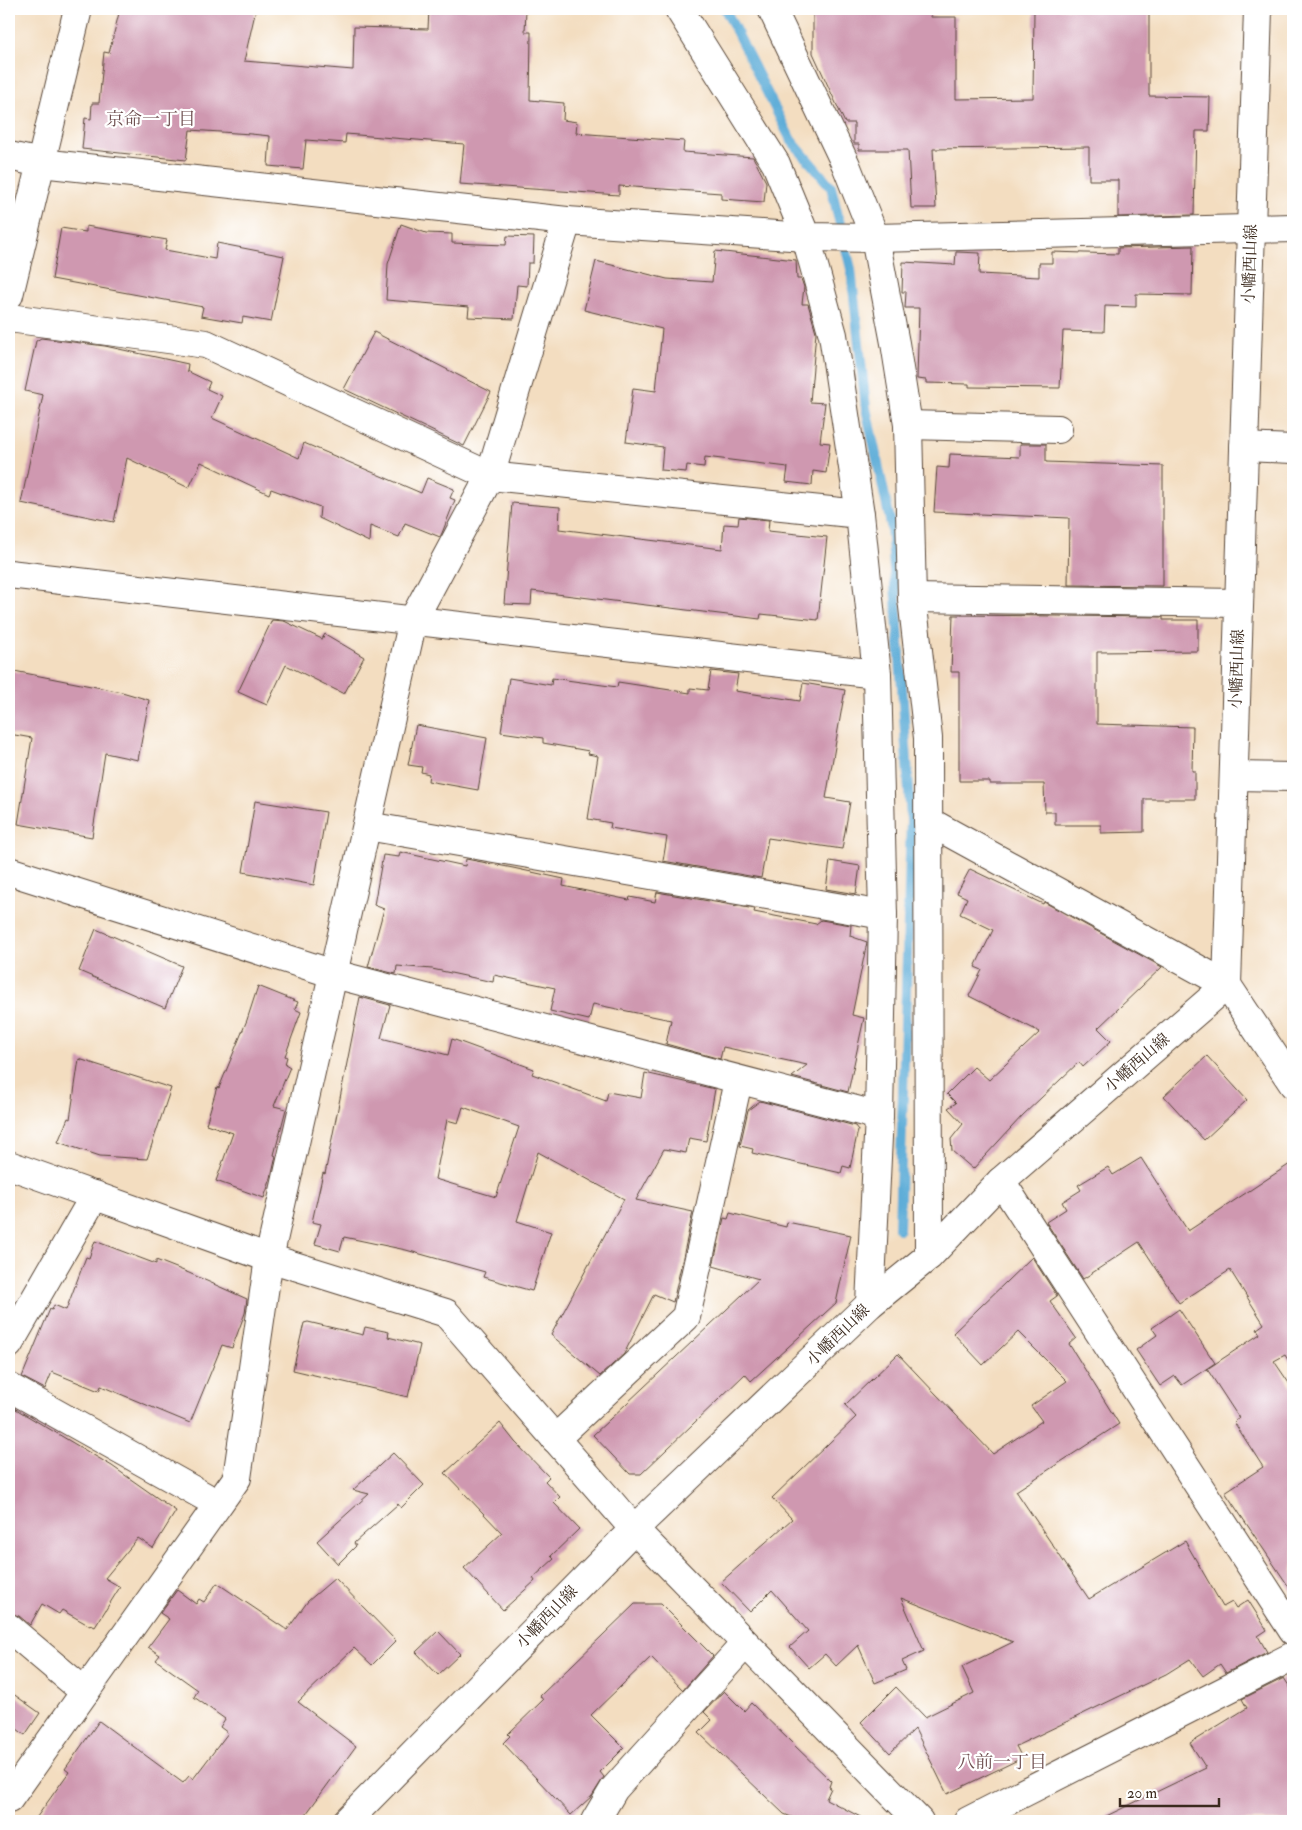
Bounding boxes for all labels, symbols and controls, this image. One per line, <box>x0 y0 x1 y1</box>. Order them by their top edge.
district label: 京命一丁目 <box>106 108 196 131</box>
street label: 小幡西山線 <box>1239 224 1261 304</box>
street label: 小幡西山線 <box>1226 629 1248 709</box>
street label: 小幡西山線 <box>1100 1029 1174 1097</box>
street label: 小幡西山線 <box>802 1300 874 1370</box>
street label: 小幡西山線 <box>512 1581 582 1653</box>
district label: 八前一丁目 <box>957 1751 1047 1774</box>
scale bar <box>1120 1775 1218 1807</box>
text: 20 m <box>1127 1784 1157 1803</box>

